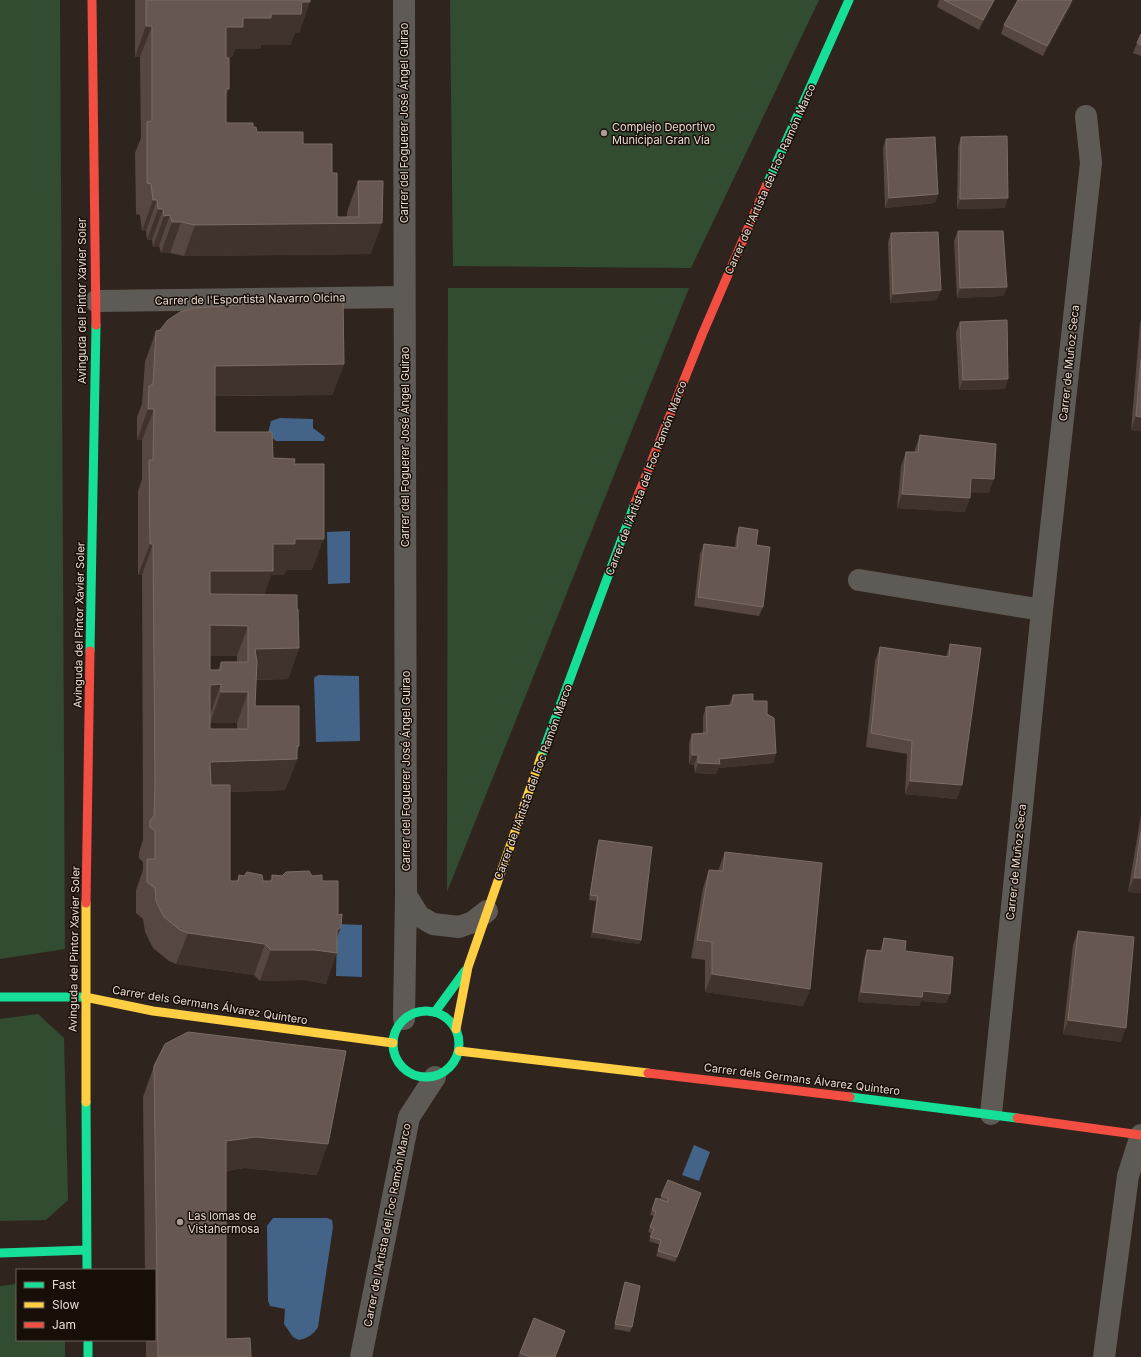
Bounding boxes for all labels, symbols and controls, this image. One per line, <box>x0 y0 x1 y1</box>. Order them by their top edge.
street label: Carrer del Foguerer José Ángel Guirao <box>397 22 411 223</box>
street label: Carrer de l'Artista del Foc Ramón Marco <box>721 81 819 277</box>
place label: Complejo Deportivo Municipal Gran Vía <box>612 120 716 147</box>
marker: Complejo Deportivo Municipal Gran Vía <box>599 128 609 138</box>
street label: Avinguda del Pintor Xavier Soler <box>75 218 89 384</box>
street label: Carrer de l'Esportista Navarro Olcina <box>155 290 345 308</box>
street label: Carrer de Muñoz Seca <box>1056 304 1082 422</box>
street label: Carrer del Foguerer José Ángel Guirao <box>398 346 412 547</box>
street label: Carrer de l'Artista del Foc Ramón Marco <box>602 378 690 577</box>
street label: Avinguda del Pintor Xavier Soler <box>71 542 87 708</box>
street label: Carrer del Foguerer José Ángel Guirao <box>399 670 413 871</box>
street label: Carrer de l'Artista del Foc Ramón Marco <box>491 682 575 882</box>
street label: Carrer de Muñoz Seca <box>1003 803 1029 921</box>
street label: Avinguda del Pintor Xavier Soler <box>66 866 82 1032</box>
street label: Carrer dels Germans Álvarez Quintero <box>111 983 309 1027</box>
street label: Carrer dels Germans Álvarez Quintero <box>703 1060 901 1098</box>
street label: Carrer de l'Artista del Foc Ramón Marco <box>360 1122 414 1328</box>
place label: Las lomas de Vistahermosa <box>188 1209 259 1236</box>
marker: Las lomas de Vistahermosa <box>175 1217 185 1227</box>
legend <box>16 1269 156 1341</box>
text: Fast <box>52 1277 76 1292</box>
text: Slow <box>52 1297 80 1312</box>
text: Jam <box>52 1317 76 1332</box>

